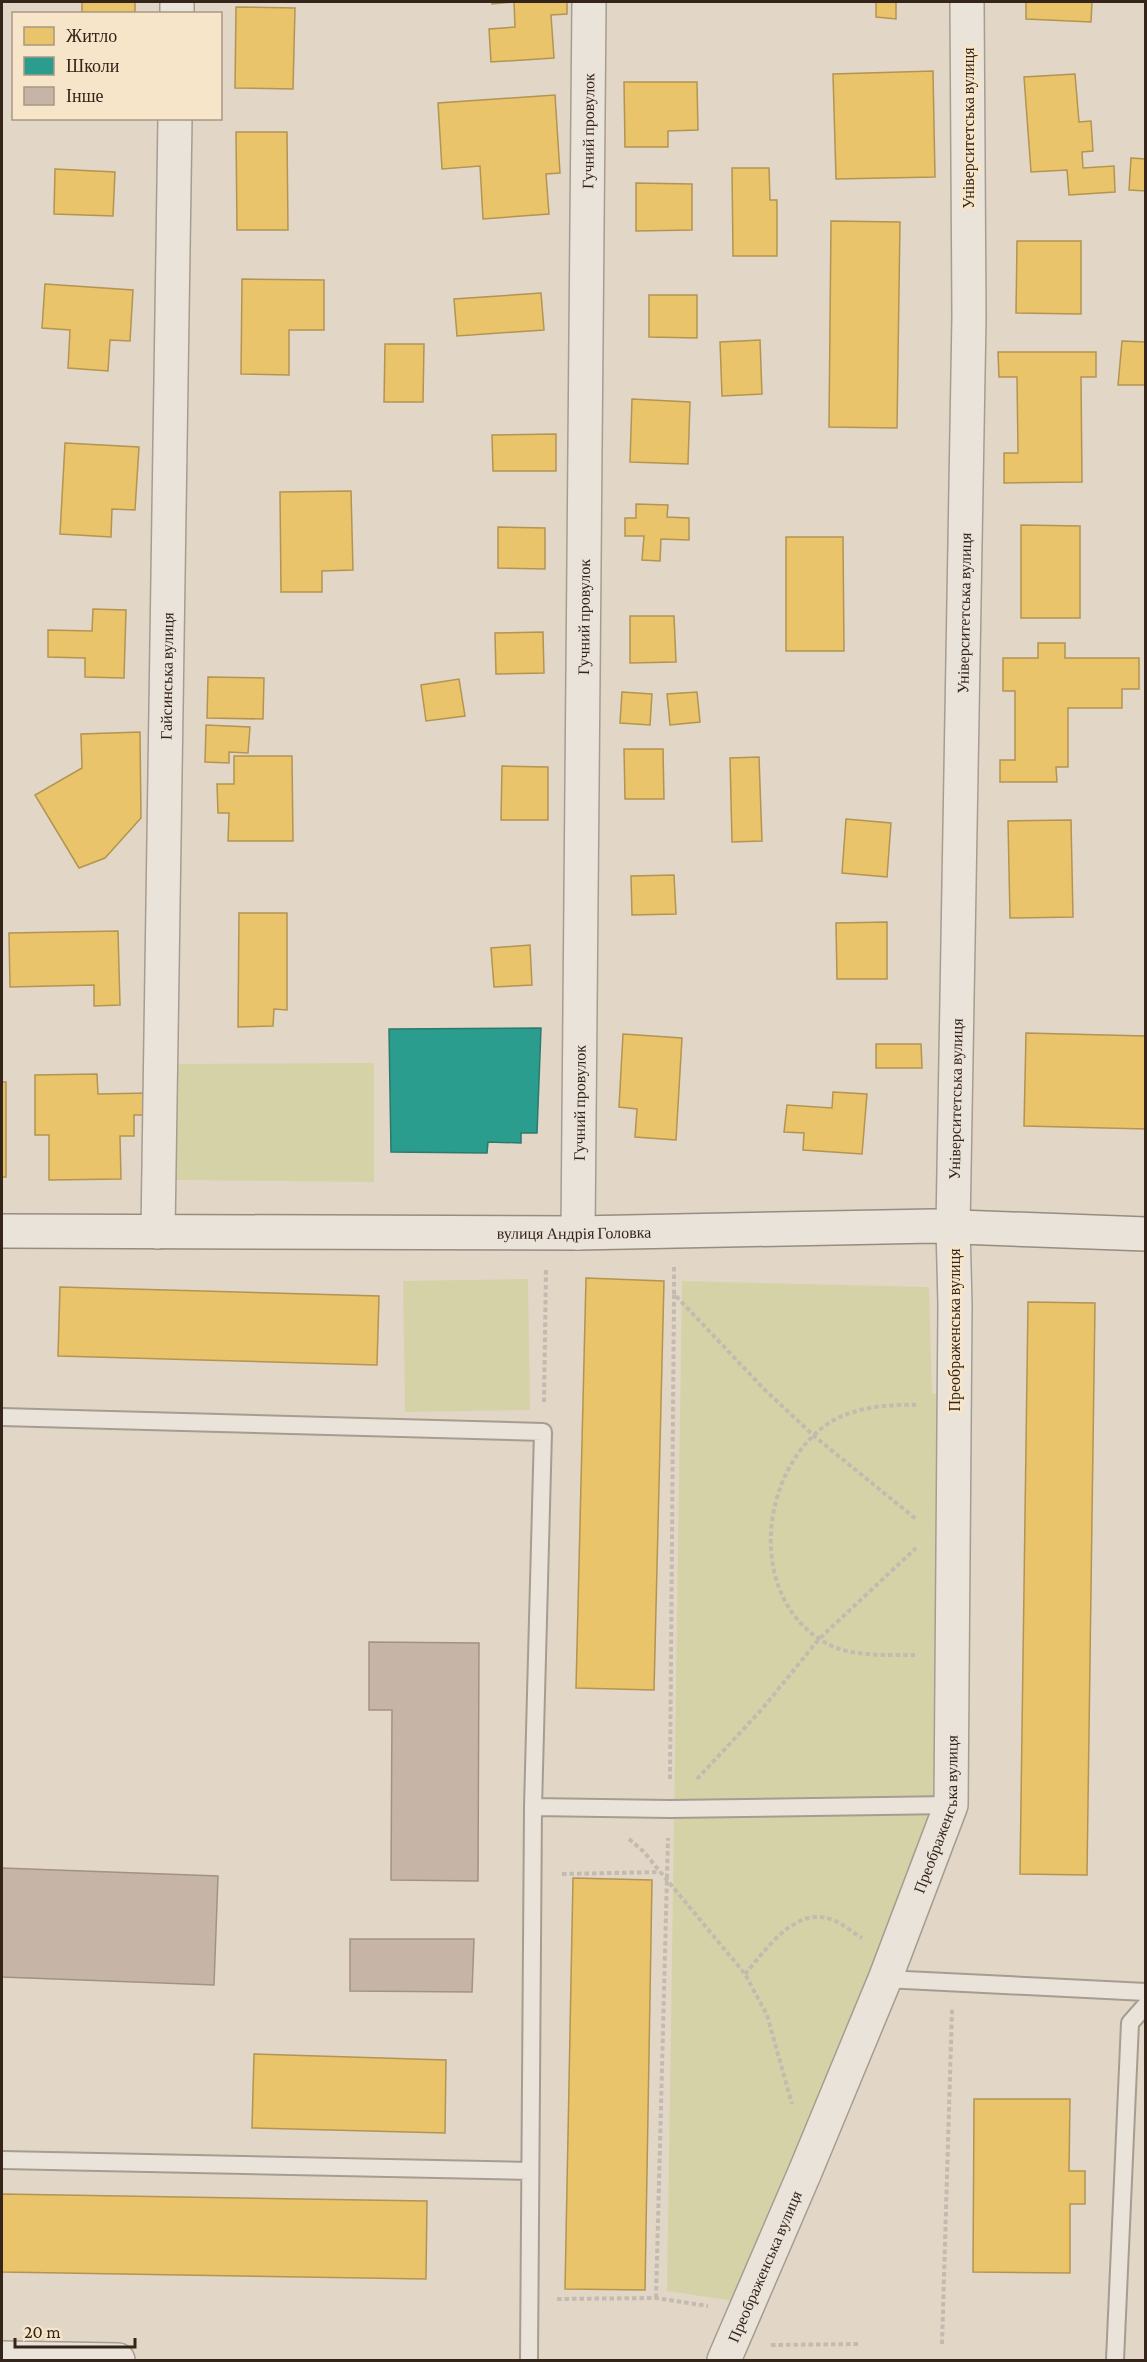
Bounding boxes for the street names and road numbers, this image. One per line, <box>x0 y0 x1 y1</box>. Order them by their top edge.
street label: Університетська вулиця <box>960 47 978 209</box>
street label: Гучний провулок <box>579 73 598 189</box>
street label: Університетська вулиця <box>954 532 975 694</box>
street label: Гучний провулок <box>574 559 593 675</box>
street label: Гайсинська вулиця <box>157 612 177 740</box>
street label: Університетська вулиця <box>945 1018 966 1180</box>
street label: Гучний провулок <box>570 1045 589 1161</box>
street label: вулиця Андрія Головка <box>497 1223 651 1243</box>
street label: Преображенська вулиця <box>946 1248 964 1412</box>
street label: Преображенська вулиця <box>910 1734 961 1895</box>
street label: Преображенська вулиця <box>724 2187 805 2345</box>

